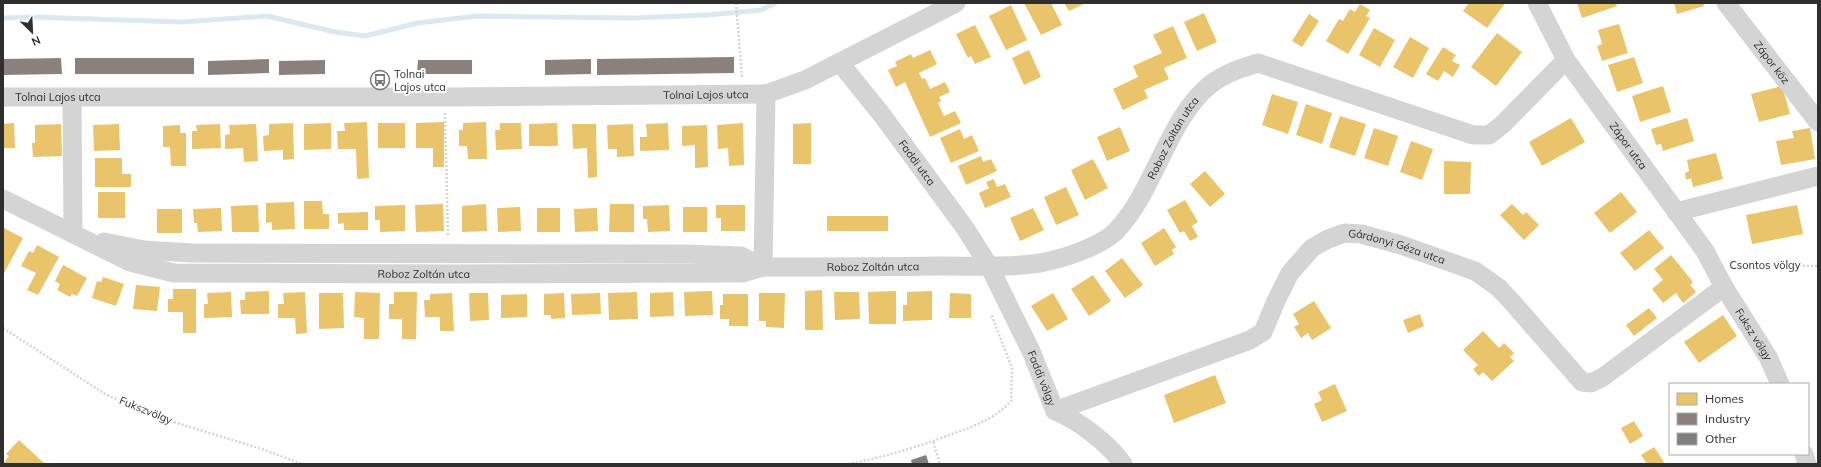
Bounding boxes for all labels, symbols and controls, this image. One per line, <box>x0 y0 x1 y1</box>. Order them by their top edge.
north arrow <box>12 12 52 52</box>
text: N <box>29 33 43 49</box>
street label: Zápor köz <box>1751 38 1793 87</box>
place label: Tolnai Lajos utca <box>394 67 446 94</box>
bus stop icon: Tolnai Lajos utca <box>369 69 391 91</box>
street label: Tolnai Lajos utca <box>663 87 749 102</box>
street label: Tolnai Lajos utca <box>15 90 101 104</box>
street label: Roboz Zoltán utca <box>1144 94 1202 181</box>
street label: Zápor utca <box>1607 119 1650 172</box>
street label: Faddi utca <box>896 137 938 188</box>
street label: Gárdonyi Géza utca <box>1348 226 1447 267</box>
street label: Csontos völgy <box>1729 258 1801 272</box>
street label: Roboz Zoltán utca <box>827 259 919 274</box>
street label: Roboz Zoltán utca <box>378 267 470 281</box>
street label: Fuksz völgy <box>1732 306 1776 363</box>
street label: Faddi völgy <box>1024 348 1059 408</box>
legend <box>1669 383 1809 455</box>
text: Homes <box>1705 391 1744 406</box>
street label: Fukszvölgy <box>117 393 175 427</box>
text: Industry <box>1705 411 1751 426</box>
text: Other <box>1705 431 1737 446</box>

